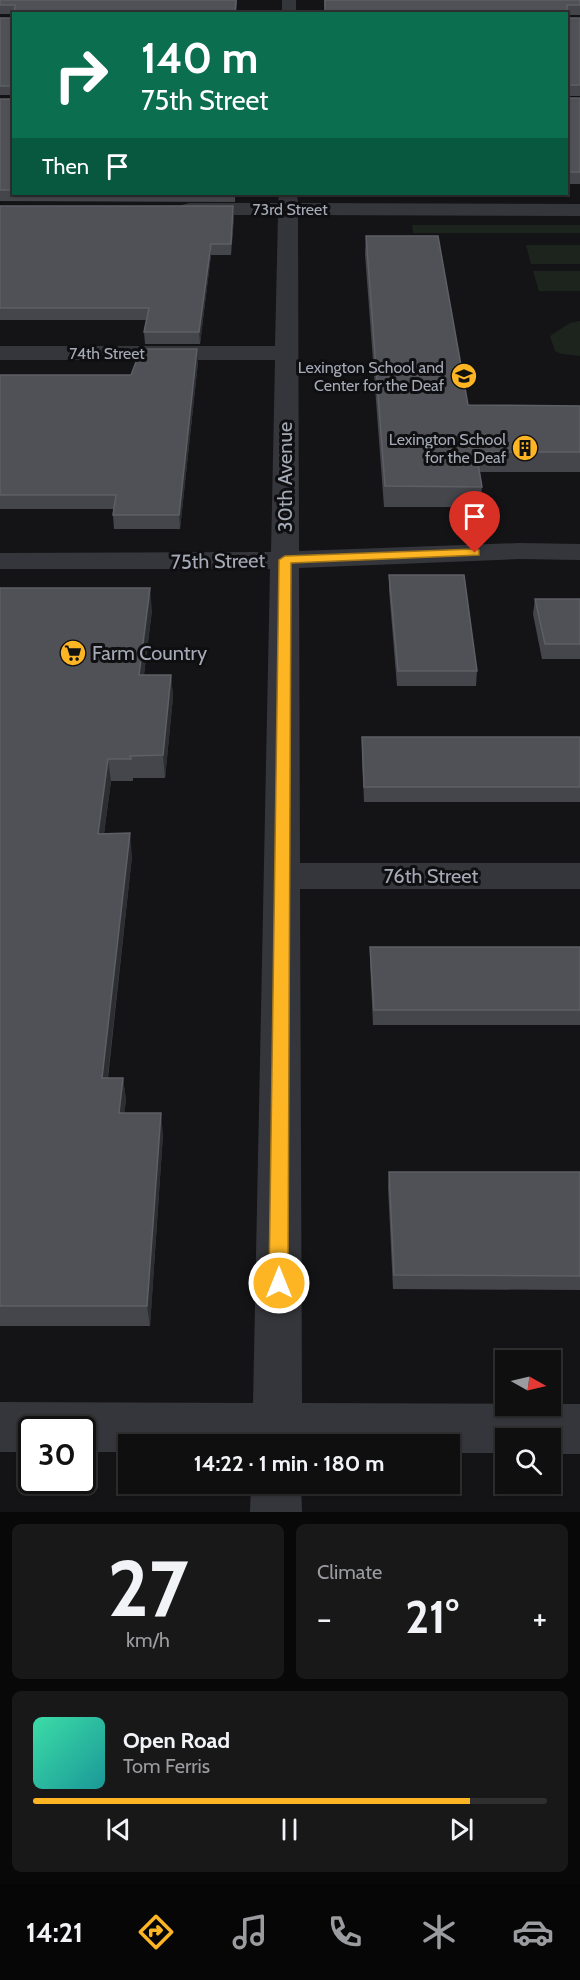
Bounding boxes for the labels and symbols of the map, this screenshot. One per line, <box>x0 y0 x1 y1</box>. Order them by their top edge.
street label: 73rd Street <box>252 200 328 219</box>
street label: 74th Street <box>69 344 145 363</box>
place label: Lexington School and Center for the Deaf <box>298 358 445 395</box>
school or university icon: Lexington School and Center for the Deaf <box>449 361 479 391</box>
street label: 30th Avenue <box>273 422 297 532</box>
place label: Lexington School for the Deaf <box>389 430 507 467</box>
building icon: Lexington School for the Deaf <box>510 433 540 463</box>
pin <box>449 491 500 553</box>
street label: 75th Street <box>171 548 266 574</box>
supermarket icon: Farm Country <box>58 638 88 668</box>
place label: Farm Country <box>92 641 207 665</box>
street label: 76th Street <box>384 864 478 888</box>
position arrow <box>247 1251 311 1315</box>
north arrow <box>495 1350 561 1416</box>
speed limit sign: 30 <box>18 1416 96 1494</box>

